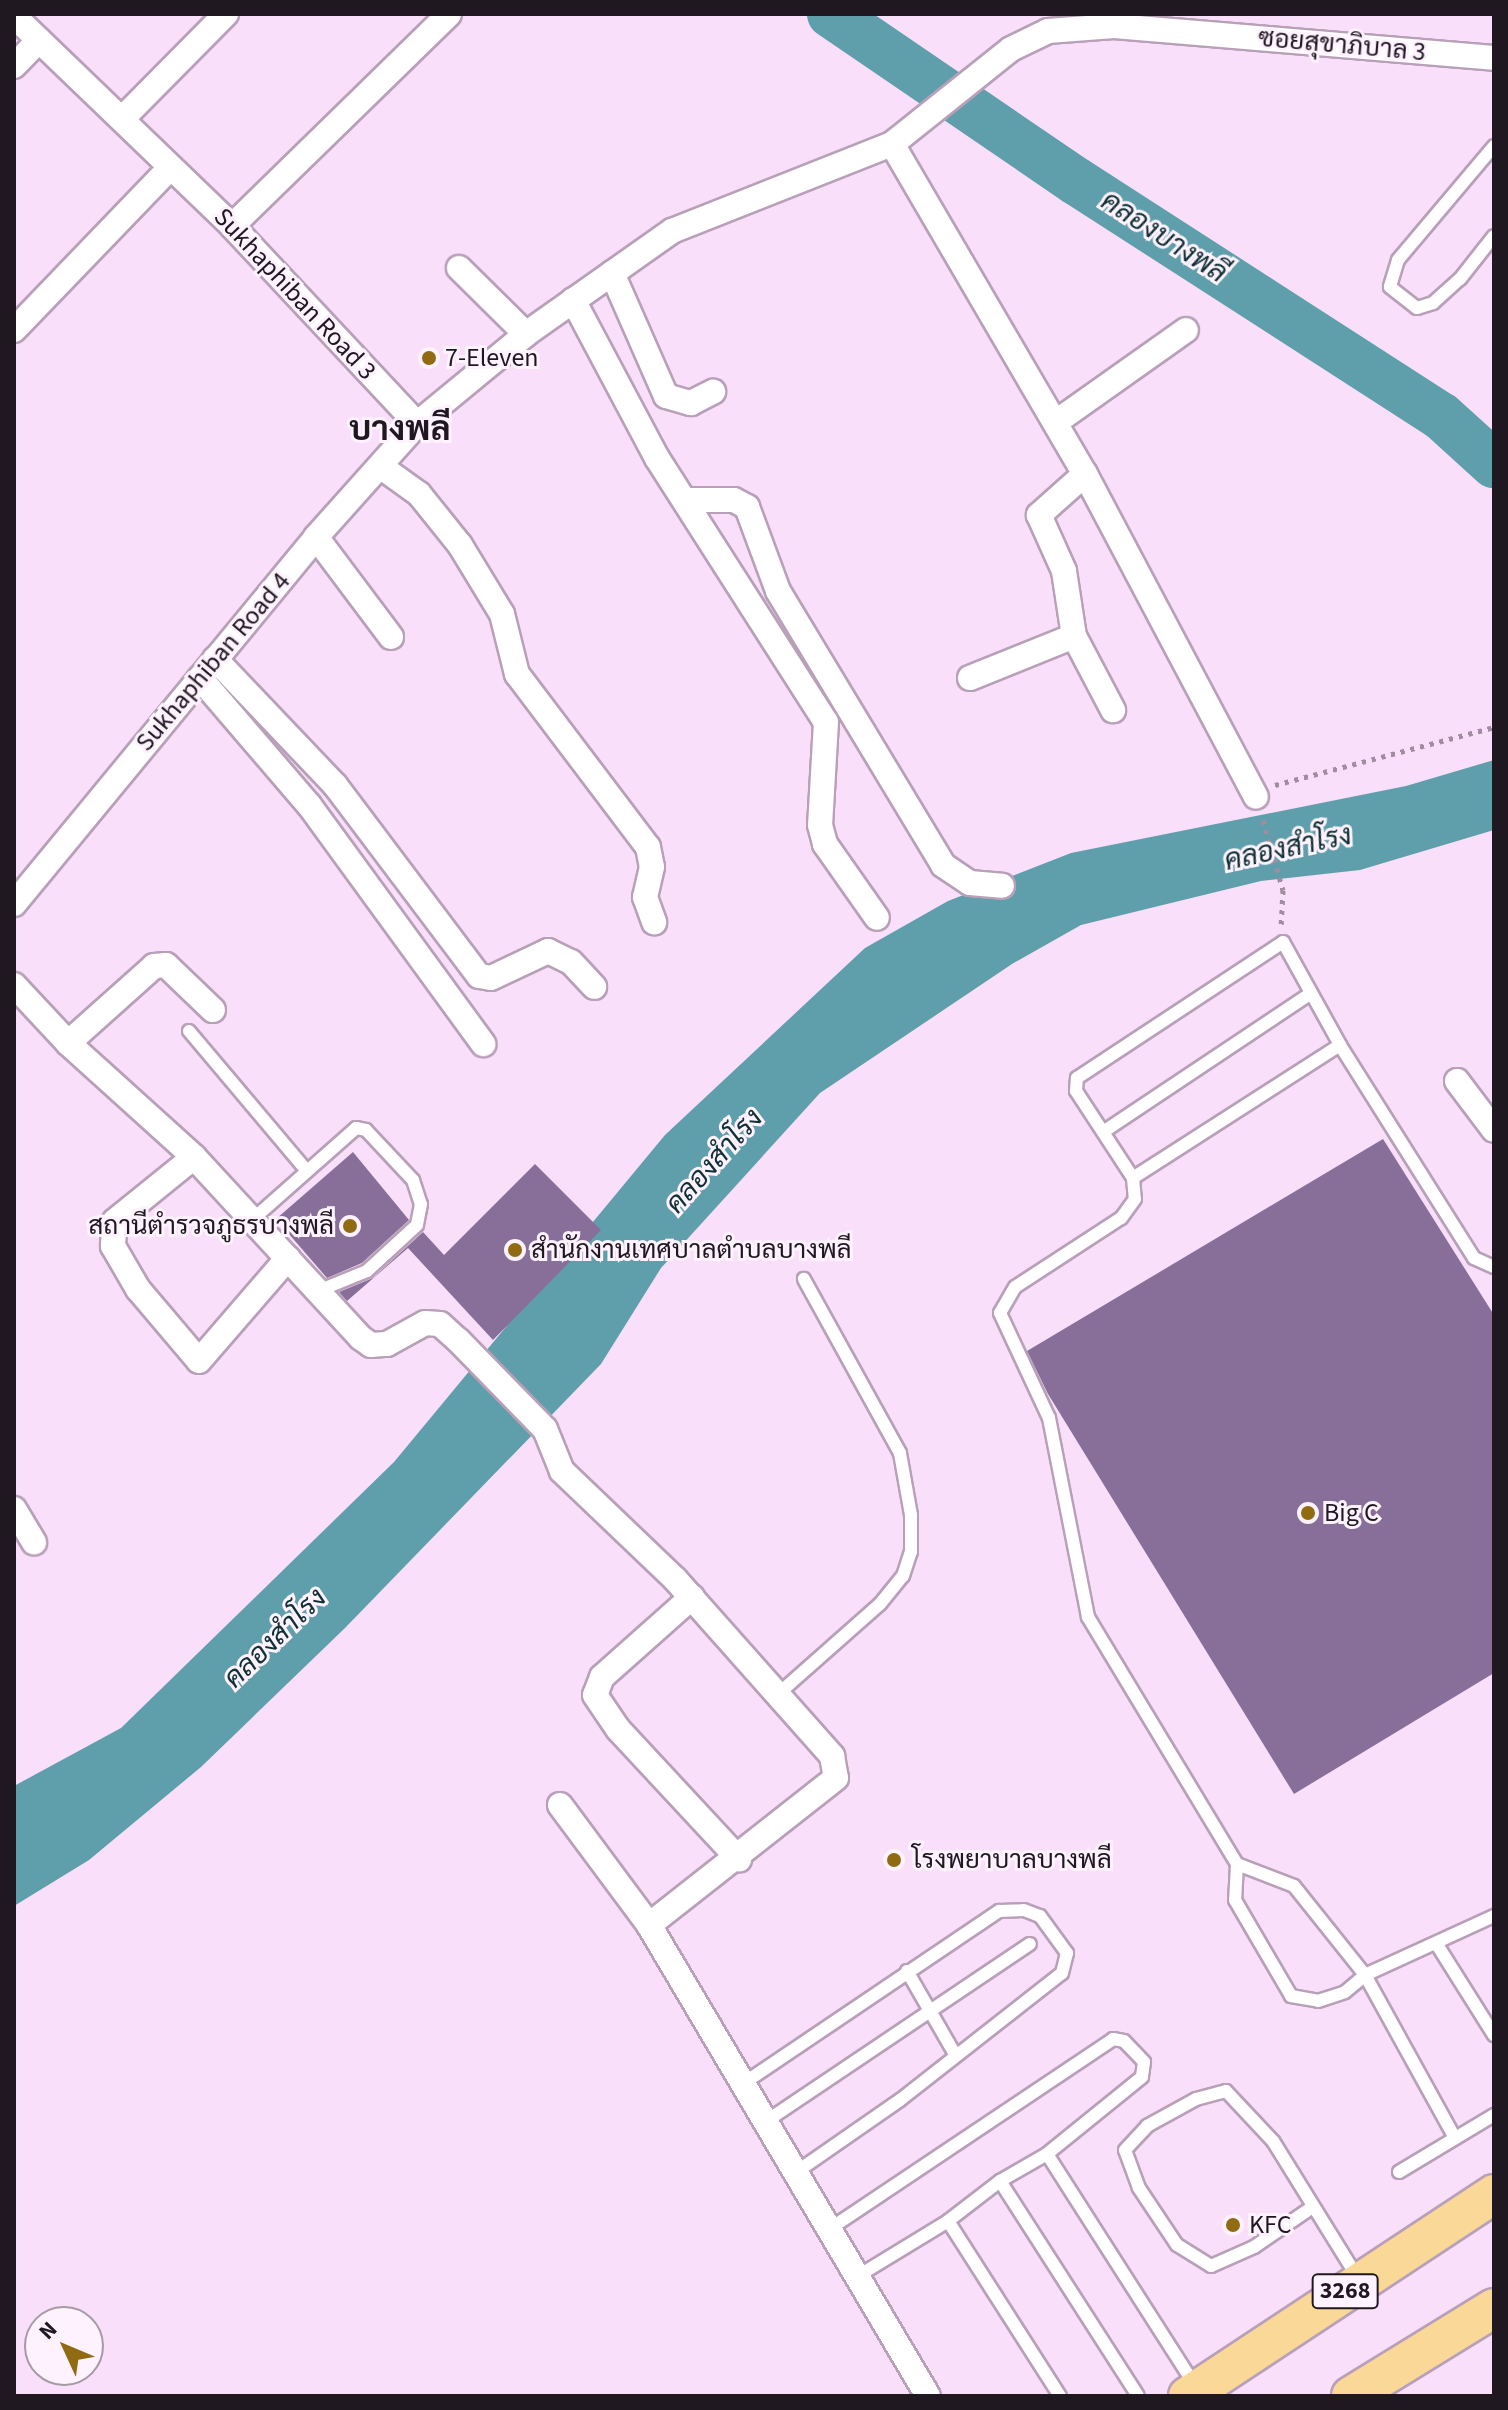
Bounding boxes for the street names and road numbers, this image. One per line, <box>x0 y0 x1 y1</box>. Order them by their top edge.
street label: ซอยสุขาภิบาล 3 <box>1257 22 1427 68</box>
street label: Sukhaphiban Road 3 <box>207 202 383 386</box>
street label: Sukhaphiban Road 4 <box>129 566 297 758</box>
road number: 3268 <box>1311 2271 1379 2311</box>

